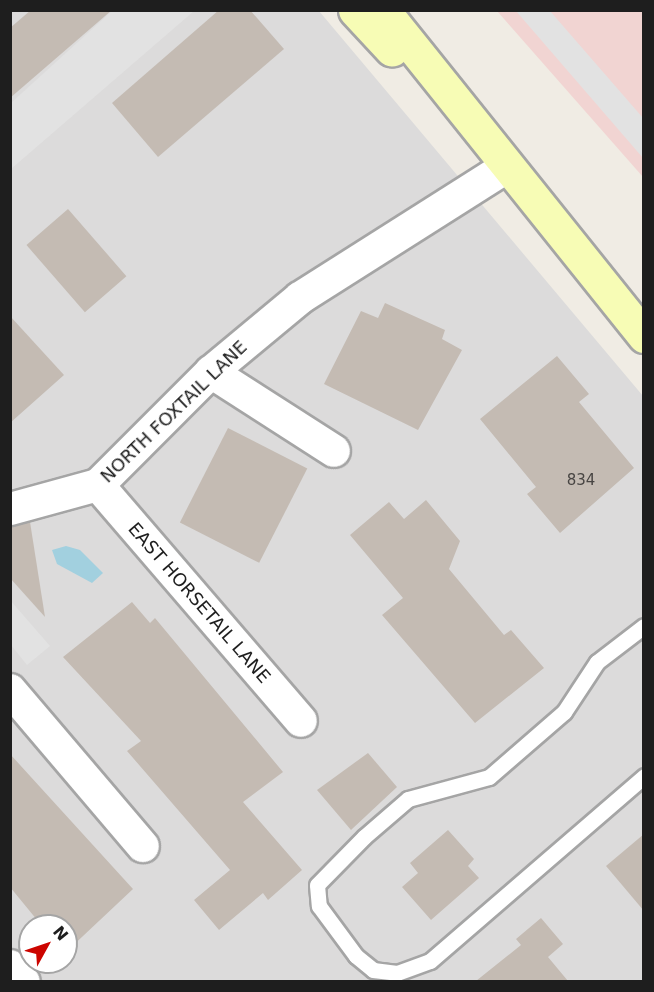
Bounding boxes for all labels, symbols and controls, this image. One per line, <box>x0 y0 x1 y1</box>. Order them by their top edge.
street label: NORTH FOXTAIL LANE <box>96 336 252 488</box>
house number: 834 <box>567 472 595 490</box>
street label: EAST HORSETAIL LANE <box>123 518 275 688</box>
north arrow <box>18 914 78 974</box>
text: N <box>49 922 72 945</box>

